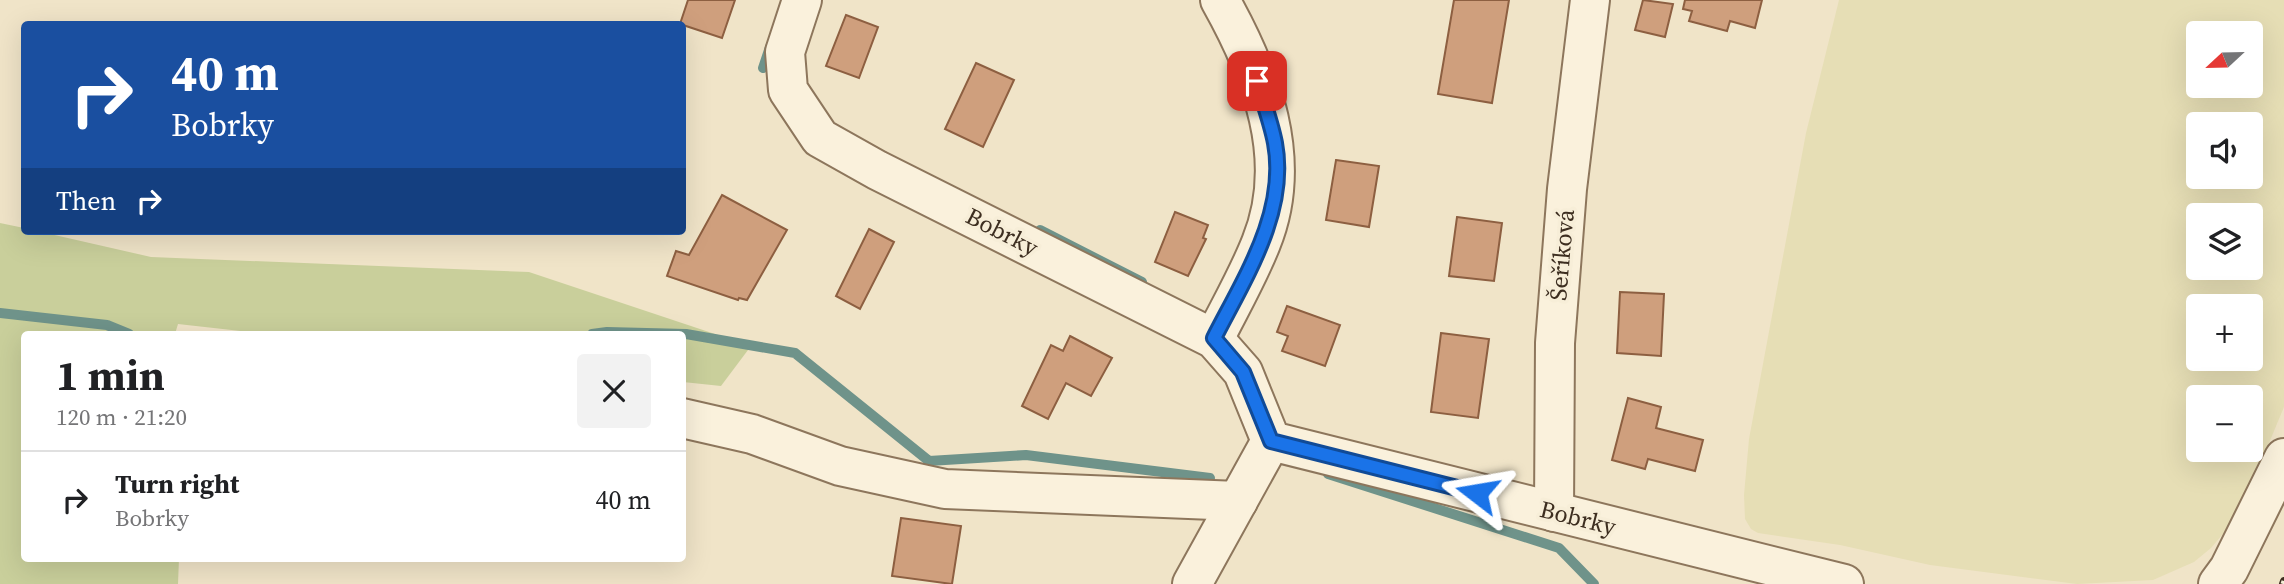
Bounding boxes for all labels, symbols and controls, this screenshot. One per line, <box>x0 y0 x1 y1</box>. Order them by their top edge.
north arrow <box>2186 21 2263 98</box>
map controls <box>2186 21 2263 462</box>
text: 40 m <box>171 39 279 106</box>
icon: right <box>56 49 147 140</box>
pin <box>1227 51 1287 111</box>
icon: arrive <box>1238 62 1276 100</box>
text: Bobrky <box>171 103 274 147</box>
button: sound <box>2186 112 2263 189</box>
icon: right <box>130 182 168 220</box>
text: Then <box>56 183 116 219</box>
street label: Bobrky <box>960 199 1045 264</box>
button: layers <box>2186 203 2263 280</box>
street label: Šeříková <box>1541 207 1582 302</box>
button: + <box>2186 294 2263 371</box>
text: 1 min <box>56 346 165 404</box>
button: close <box>577 354 651 428</box>
button: − <box>2186 385 2263 462</box>
text: 120 m · 21:20 <box>56 401 187 433</box>
position arrow <box>1440 456 1514 530</box>
text: Turn right <box>115 466 239 502</box>
icon: right <box>56 481 94 519</box>
text: 40 m <box>596 482 651 518</box>
street label: Bobrky <box>1537 492 1620 543</box>
text: Bobrky <box>115 502 189 534</box>

